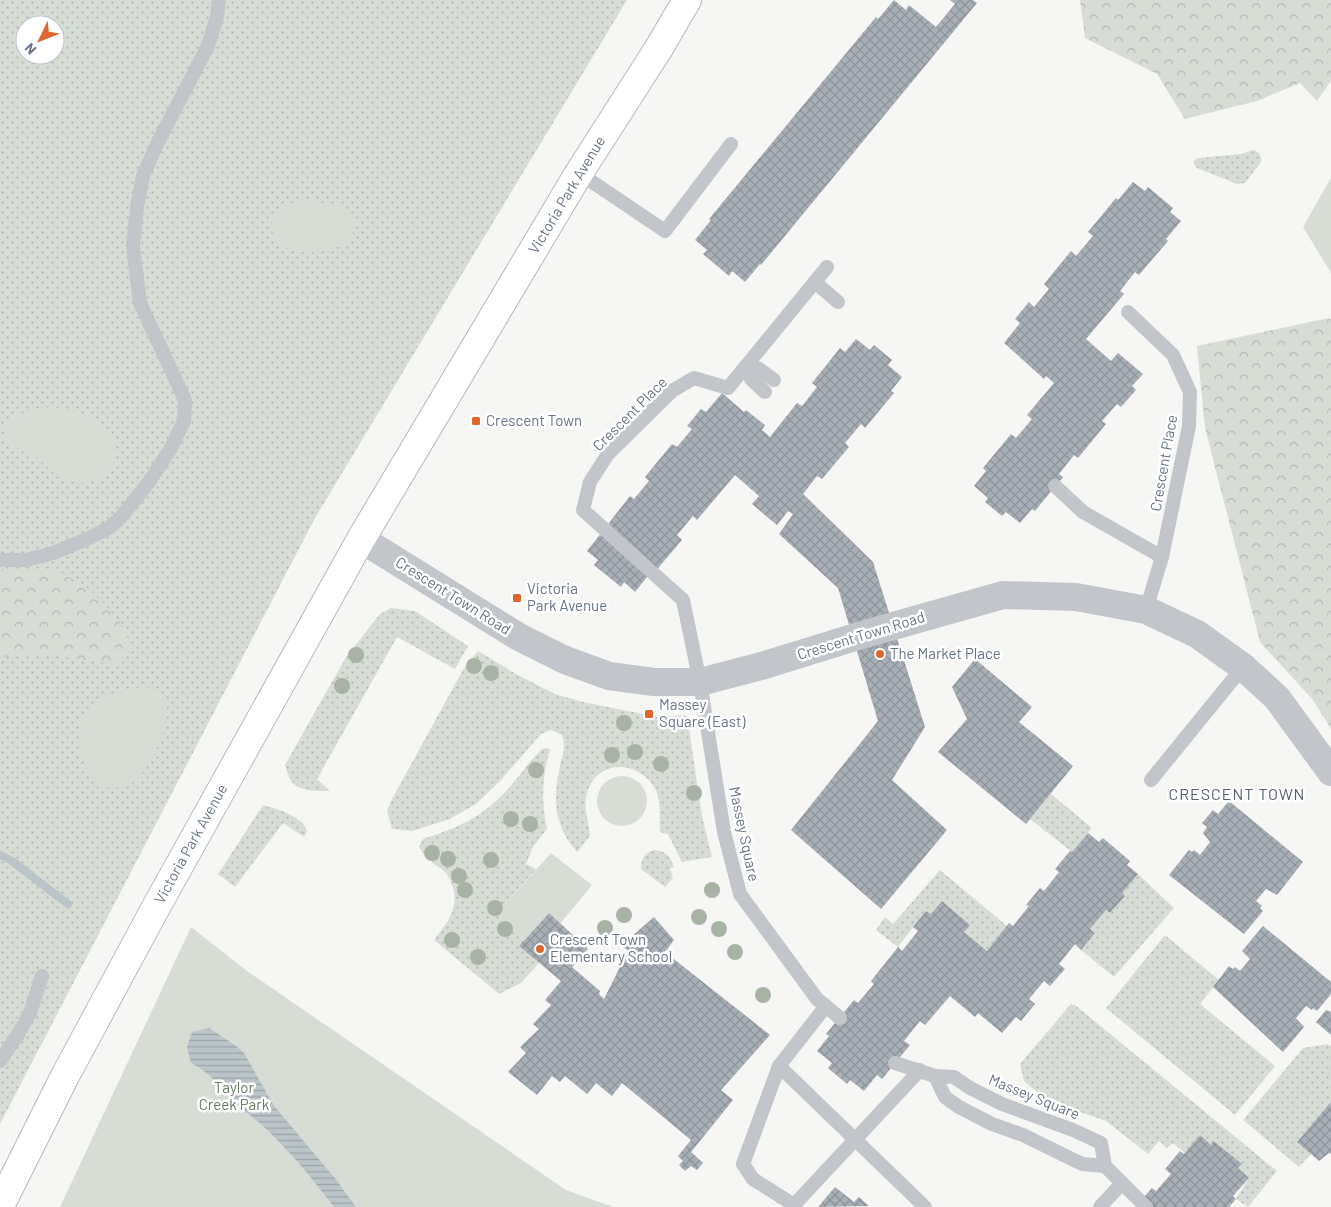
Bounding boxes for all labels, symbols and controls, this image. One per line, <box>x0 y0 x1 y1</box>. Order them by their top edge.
north arrow <box>15 15 65 65</box>
text: N <box>21 40 40 58</box>
street label: Victoria Park Avenue <box>524 132 608 257</box>
street label: Crescent Place <box>588 372 670 454</box>
place label: Crescent Town <box>486 411 582 429</box>
street label: Crescent Place <box>1146 413 1180 512</box>
marker: Crescent Town <box>470 415 482 427</box>
street label: Crescent Town Road <box>393 552 514 638</box>
place label: Victoria Park Avenue <box>527 579 607 614</box>
marker: Victoria Park Avenue <box>511 592 523 604</box>
street label: Crescent Town Road <box>795 607 927 663</box>
place label: The Market Place <box>890 644 1001 662</box>
marker: The Market Place <box>874 648 886 660</box>
place label: Massey Square (East) <box>659 695 745 730</box>
marker: Massey Square (East) <box>643 708 655 720</box>
street label: Victoria Park Avenue <box>150 781 230 906</box>
district label: CRESCENT TOWN <box>1169 784 1305 803</box>
street label: Massey Square <box>726 785 764 883</box>
place label: Crescent Town Elementary School <box>550 930 672 965</box>
marker: Crescent Town Elementary School <box>534 943 546 955</box>
street label: Massey Square <box>986 1070 1082 1122</box>
park label: Taylor Creek Park <box>199 1078 270 1113</box>

